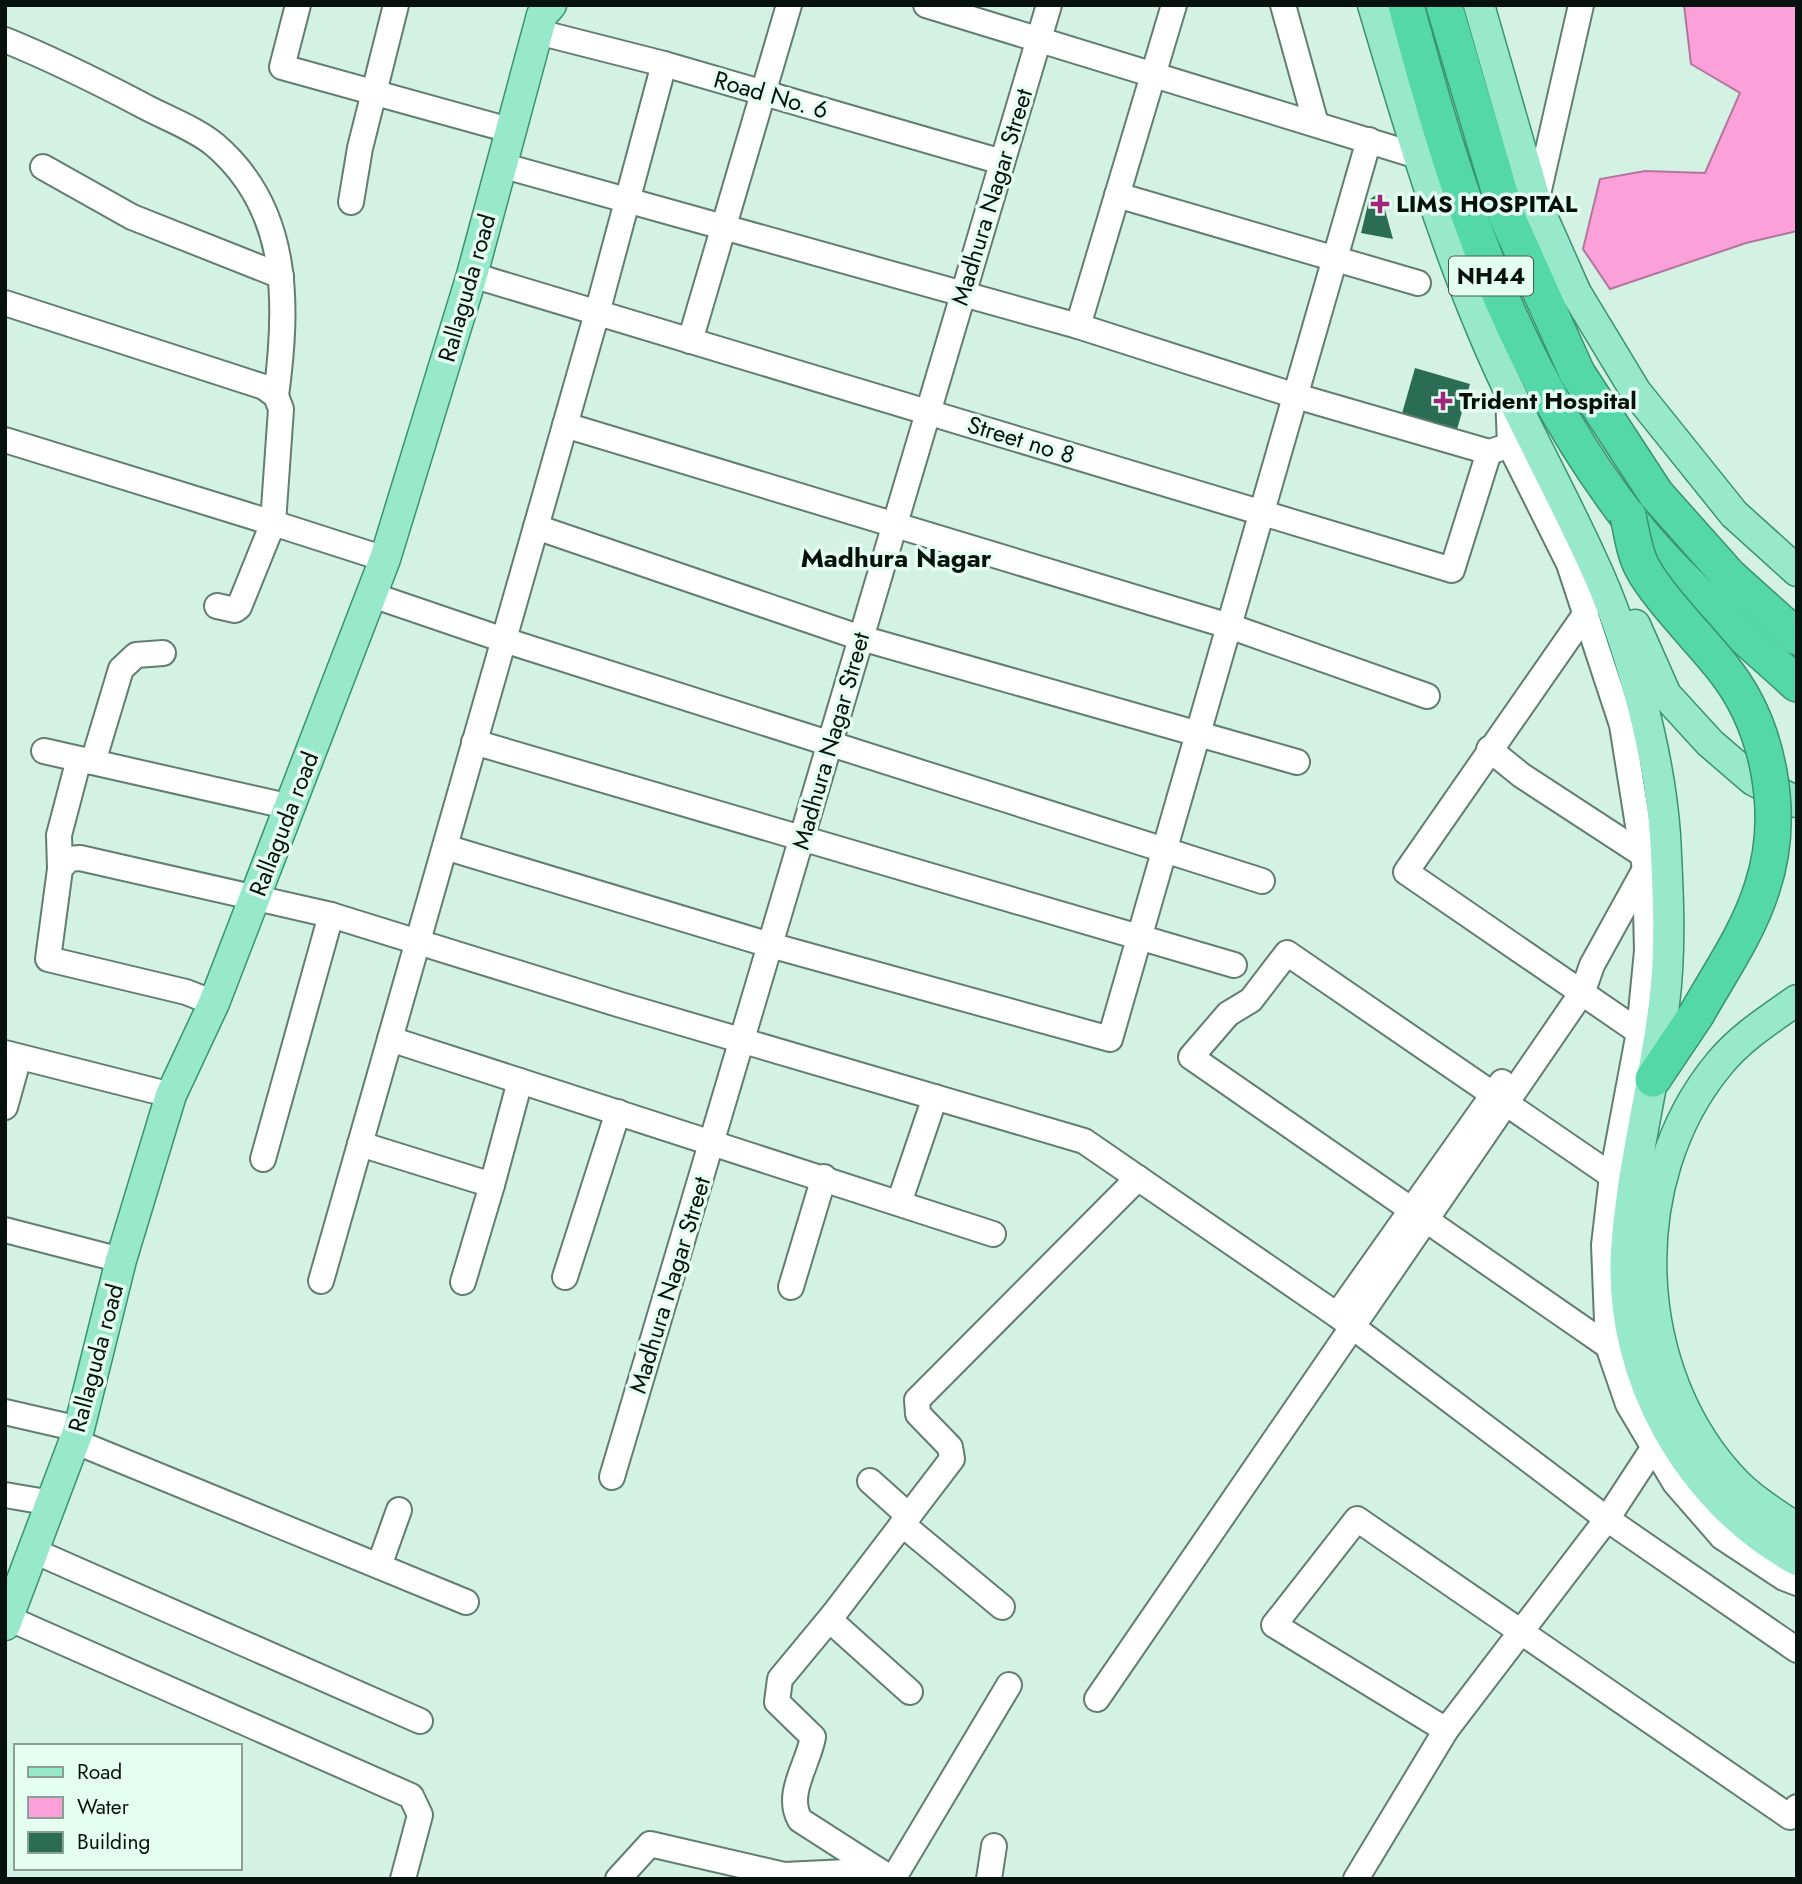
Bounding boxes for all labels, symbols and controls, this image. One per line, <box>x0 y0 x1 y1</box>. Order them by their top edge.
street label: Road No. 6 <box>710 61 833 128</box>
street label: Madhura Nagar Street <box>942 84 1041 310</box>
place label: LIMS HOSPITAL <box>1396 186 1578 221</box>
marker: LIMS HOSPITAL <box>1370 194 1390 214</box>
street label: Rallaguda road <box>429 210 504 366</box>
road number: NH44 <box>1449 256 1533 296</box>
place label: Trident Hospital <box>1459 383 1637 418</box>
marker: Trident Hospital <box>1433 391 1453 411</box>
street label: Street no 8 <box>963 407 1079 472</box>
district label: Madhura Nagar <box>801 539 992 577</box>
street label: Madhura Nagar Street <box>783 628 878 854</box>
street label: Rallaguda road <box>240 746 327 901</box>
street label: Madhura Nagar Street <box>620 1172 719 1398</box>
street label: Rallaguda road <box>59 1280 132 1436</box>
legend <box>14 1744 242 1870</box>
text: Road <box>77 1757 122 1787</box>
text: Water <box>77 1792 130 1822</box>
text: Building <box>77 1827 150 1857</box>

